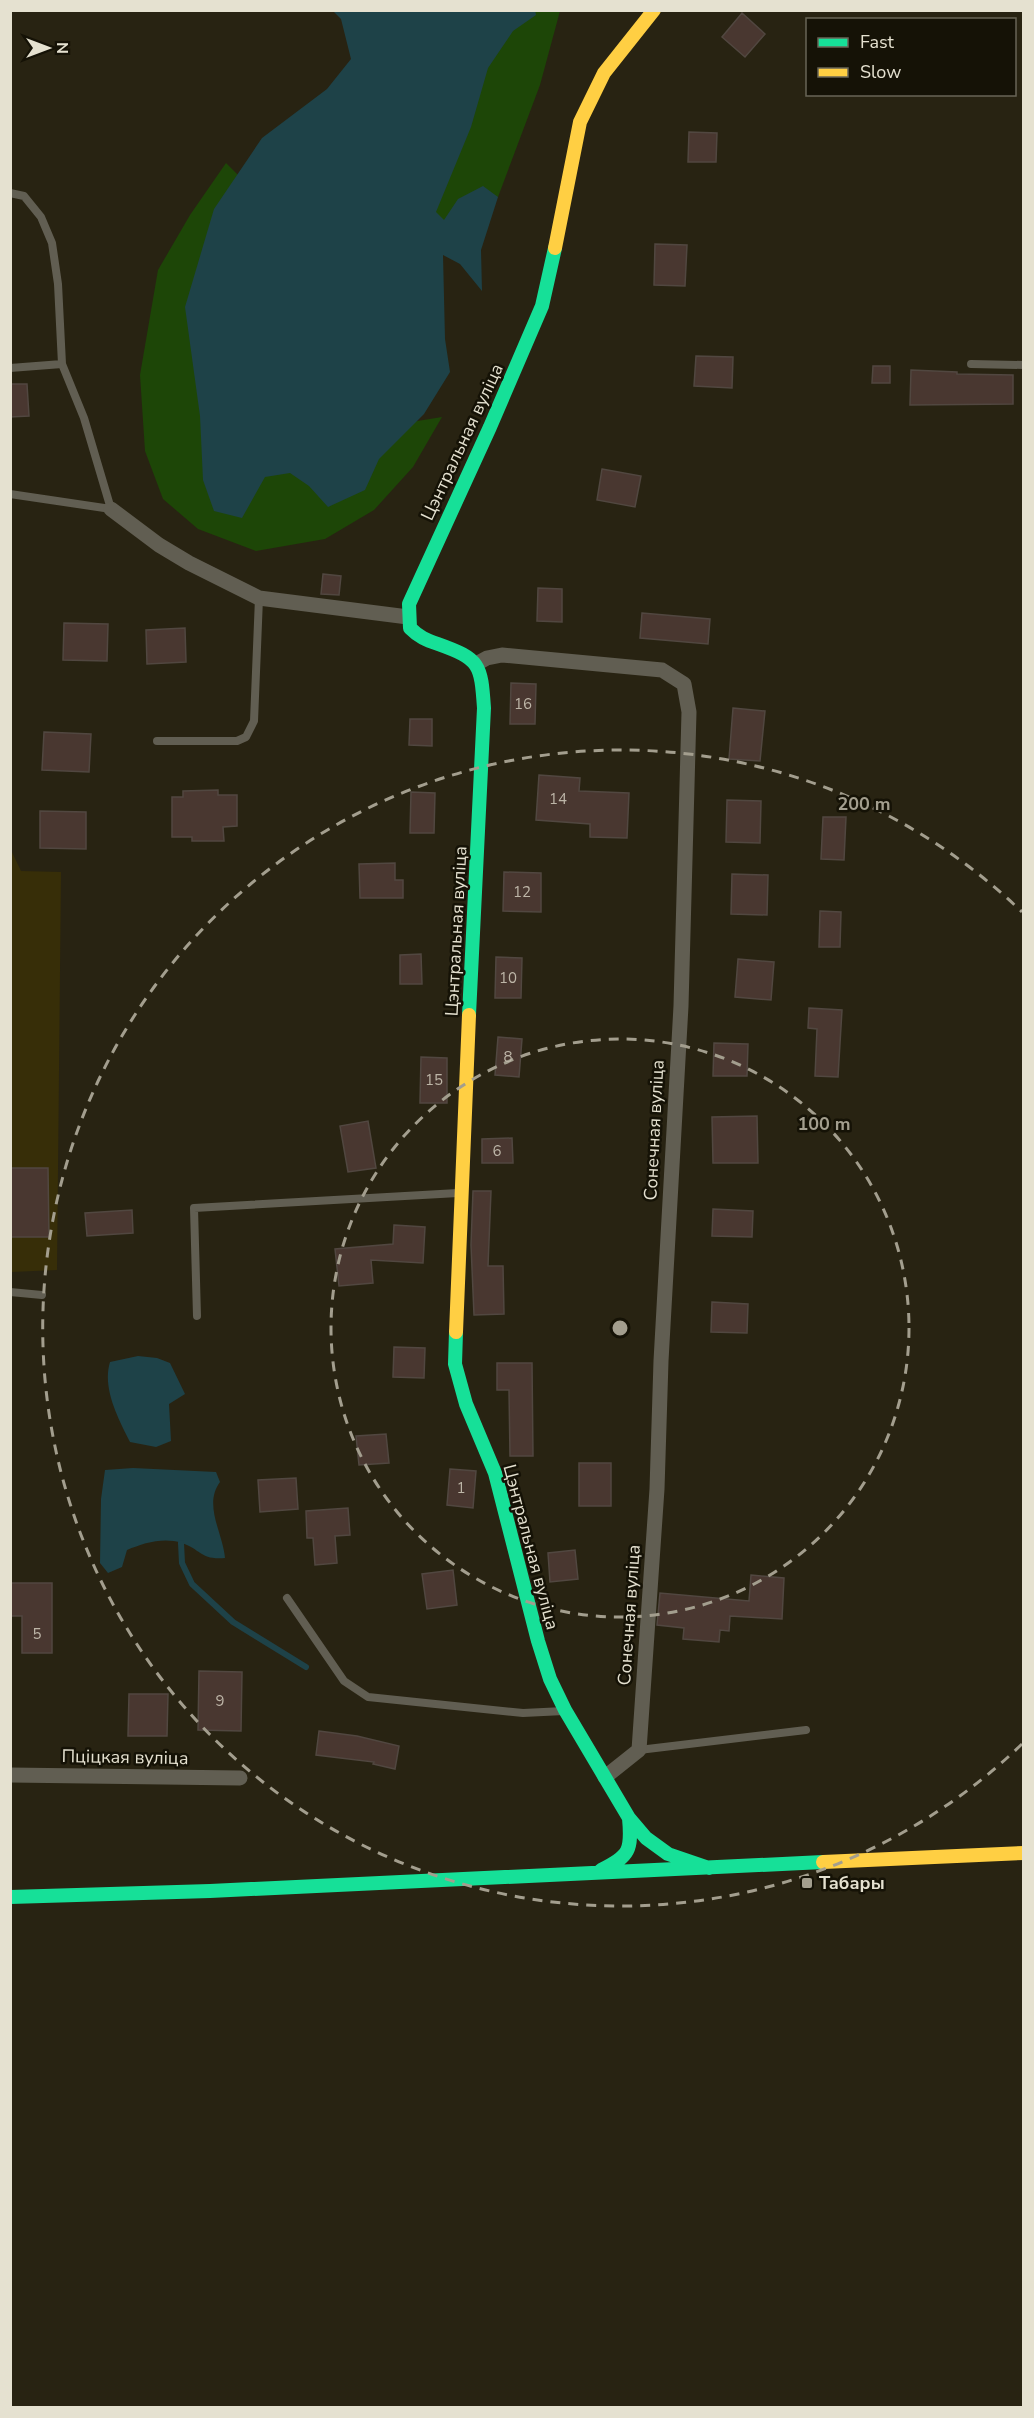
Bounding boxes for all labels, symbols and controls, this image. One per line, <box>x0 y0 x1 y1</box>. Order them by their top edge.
north arrow <box>18 18 78 78</box>
legend <box>806 18 1016 96</box>
text: Fast <box>860 30 895 54</box>
text: N <box>51 42 73 54</box>
text: Slow <box>860 60 901 84</box>
street label: Цэнтральная вуліца <box>415 360 509 524</box>
house number: 16 <box>514 694 532 714</box>
house number: 14 <box>549 789 567 809</box>
text: 200 m <box>837 792 891 816</box>
street label: Цэнтральная вуліца <box>440 845 472 1017</box>
house number: 12 <box>513 882 531 902</box>
house number: 10 <box>499 968 517 988</box>
house number: 8 <box>503 1047 513 1067</box>
street label: Сонечная вуліца <box>638 1059 670 1201</box>
house number: 15 <box>425 1070 443 1090</box>
text: 100 m <box>797 1112 851 1136</box>
house number: 6 <box>492 1141 502 1161</box>
centre of rings <box>610 1318 630 1338</box>
street label: Цэнтральная вуліца <box>497 1462 565 1632</box>
house number: 1 <box>456 1478 466 1498</box>
street label: Сонечная вуліца <box>612 1544 646 1686</box>
house number: 5 <box>32 1624 42 1644</box>
house number: 9 <box>215 1691 225 1711</box>
street label: Пціцкая вуліца <box>61 1744 189 1770</box>
place label: Табары <box>819 1871 885 1895</box>
marker: Табары <box>800 1876 814 1890</box>

